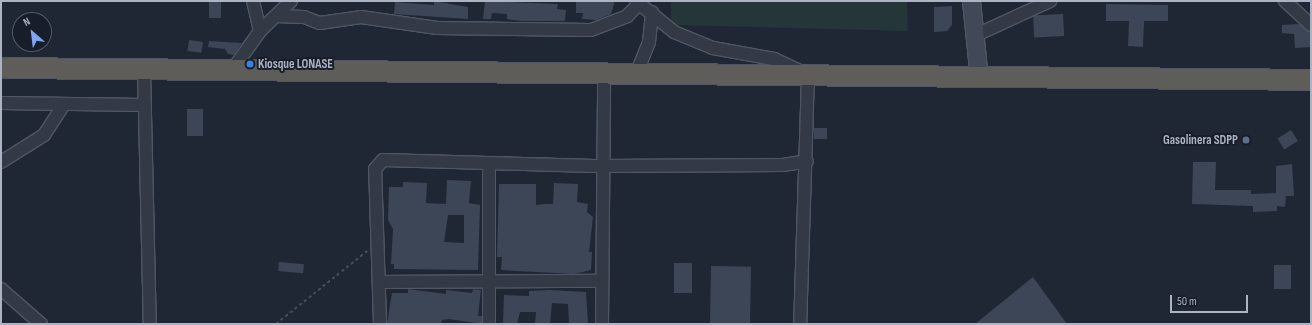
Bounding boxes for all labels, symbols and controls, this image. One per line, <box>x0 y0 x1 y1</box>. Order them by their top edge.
north arrow <box>12 12 52 52</box>
text: N <box>21 15 32 29</box>
place label: Kiosque LONASE <box>258 56 333 72</box>
marker: Kiosque LONASE <box>245 59 255 69</box>
place label: Gasolinera SDPP <box>1163 132 1238 148</box>
marker: Gasolinera SDPP <box>1241 135 1251 145</box>
scale bar <box>1172 287 1250 313</box>
text: 50 m <box>1177 294 1197 309</box>

